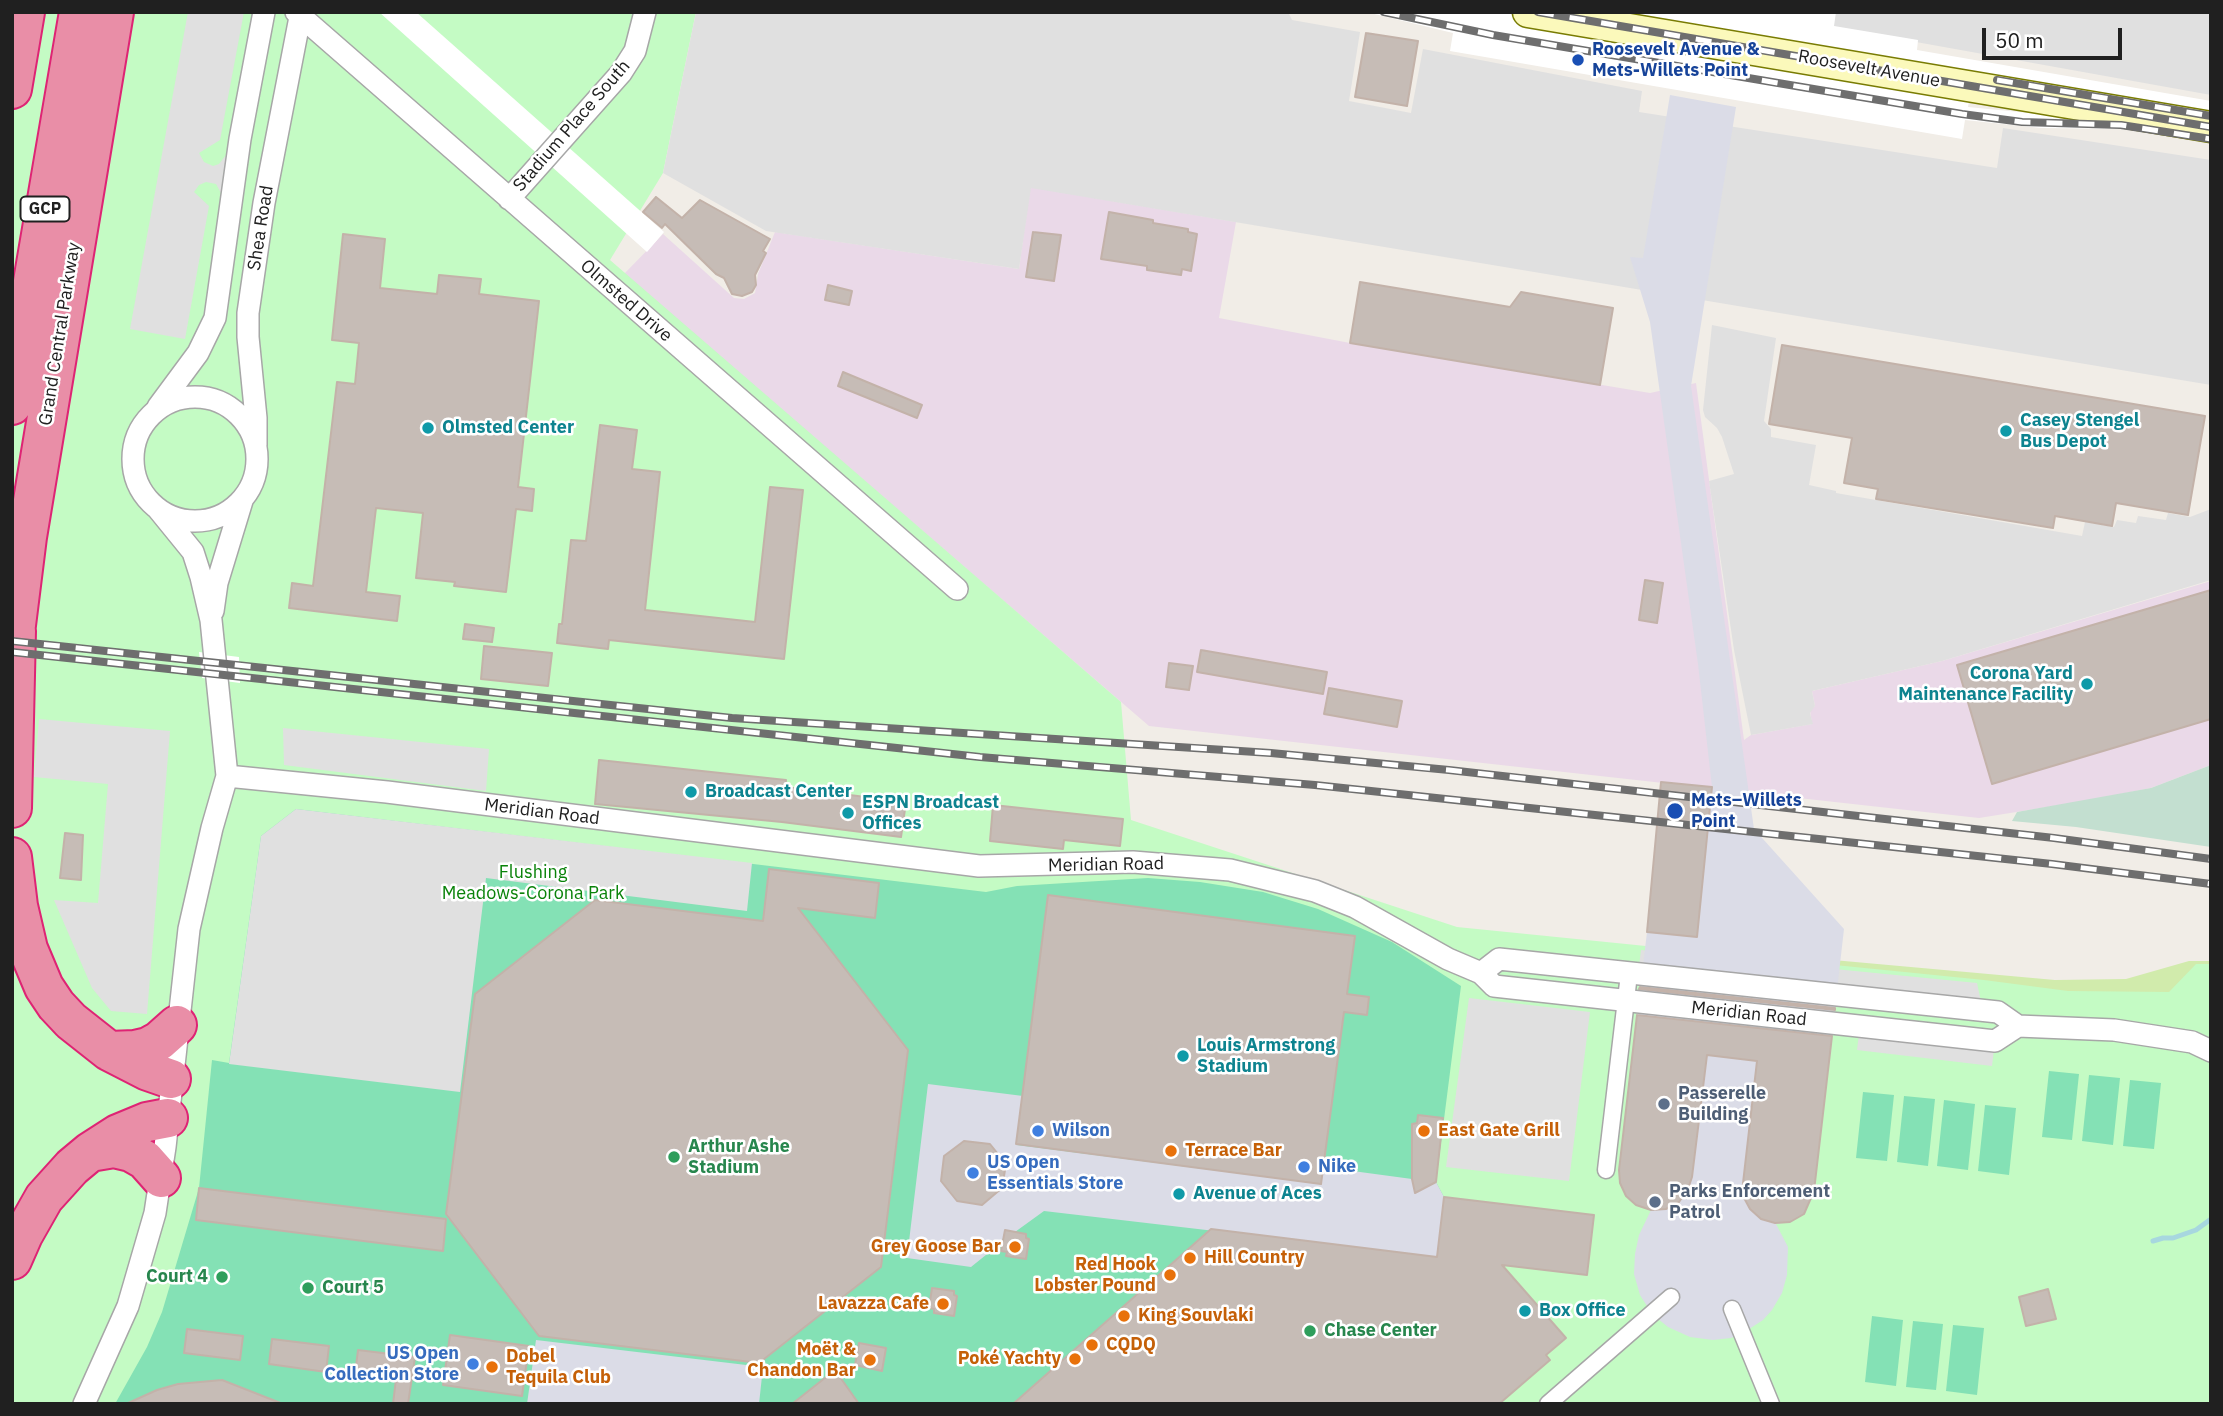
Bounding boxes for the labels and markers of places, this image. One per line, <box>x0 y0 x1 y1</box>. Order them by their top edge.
place label: Roosevelt Avenue & Mets-Willets Point <box>1592 39 1760 82</box>
marker: Roosevelt Avenue & Mets-Willets Point <box>1570 52 1586 68</box>
place label: Casey Stengel Bus Depot <box>2020 410 2139 452</box>
place label: Olmsted Center <box>442 417 574 439</box>
marker: Olmsted Center <box>420 420 436 436</box>
marker: Casey Stengel Bus Depot <box>1998 423 2014 439</box>
place label: Corona Yard Maintenance Facility <box>1898 663 2073 706</box>
marker: Corona Yard Maintenance Facility <box>2079 676 2095 692</box>
place label: Broadcast Center <box>705 781 852 803</box>
marker: Broadcast Center <box>683 784 699 800</box>
place label: Mets–Willets Point <box>1691 790 1802 832</box>
place label: ESPN Broadcast Offices <box>862 792 999 834</box>
marker: Mets–Willets Point <box>1665 801 1685 821</box>
marker: ESPN Broadcast Offices <box>840 805 856 821</box>
place label: Louis Armstrong Stadium <box>1197 1035 1335 1078</box>
marker: Louis Armstrong Stadium <box>1175 1048 1191 1064</box>
place label: Passerelle Building <box>1678 1083 1766 1126</box>
marker: Passerelle Building <box>1656 1096 1672 1112</box>
place label: Wilson <box>1052 1120 1110 1142</box>
place label: East Gate Grill <box>1438 1120 1560 1142</box>
marker: Wilson <box>1030 1123 1046 1139</box>
marker: East Gate Grill <box>1416 1123 1432 1139</box>
place label: Arthur Ashe Stadium <box>688 1136 790 1178</box>
place label: Terrace Bar <box>1185 1140 1282 1162</box>
marker: Terrace Bar <box>1163 1143 1179 1159</box>
marker: Arthur Ashe Stadium <box>666 1149 682 1165</box>
place label: US Open Essentials Store <box>987 1152 1123 1194</box>
place label: Nike <box>1318 1156 1356 1178</box>
marker: Nike <box>1296 1159 1312 1175</box>
marker: US Open Essentials Store <box>965 1165 981 1181</box>
place label: Parks Enforcement Patrol <box>1669 1181 1830 1224</box>
place label: Avenue of Aces <box>1193 1183 1322 1205</box>
marker: Avenue of Aces <box>1171 1186 1187 1202</box>
marker: Parks Enforcement Patrol <box>1647 1194 1663 1210</box>
place label: Grey Goose Bar <box>871 1236 1001 1258</box>
marker: Grey Goose Bar <box>1007 1239 1023 1255</box>
place label: Hill Country <box>1204 1247 1304 1269</box>
marker: Hill Country <box>1182 1250 1198 1266</box>
place label: Red Hook Lobster Pound <box>1034 1254 1156 1296</box>
place label: Court 4 <box>146 1266 208 1288</box>
marker: Red Hook Lobster Pound <box>1162 1267 1178 1283</box>
marker: Court 4 <box>214 1269 230 1285</box>
place label: Court 5 <box>322 1277 384 1299</box>
marker: Court 5 <box>300 1280 316 1296</box>
place label: Lavazza Cafe <box>818 1293 929 1315</box>
marker: Lavazza Cafe <box>935 1296 951 1312</box>
place label: Box Office <box>1539 1300 1626 1322</box>
marker: Box Office <box>1517 1303 1533 1319</box>
place label: King Souvlaki <box>1138 1305 1254 1327</box>
marker: King Souvlaki <box>1116 1308 1132 1324</box>
place label: Chase Center <box>1324 1320 1437 1342</box>
marker: Chase Center <box>1302 1323 1318 1339</box>
place label: CQDQ <box>1106 1334 1156 1356</box>
marker: CQDQ <box>1084 1337 1100 1353</box>
place label: Moët & Chandon Bar <box>747 1339 856 1382</box>
place label: US Open Collection Store <box>324 1343 459 1386</box>
place label: Dobel Tequila Club <box>506 1346 611 1388</box>
place label: Poké Yachty <box>958 1348 1061 1370</box>
marker: Poké Yachty <box>1067 1351 1083 1367</box>
marker: Moët & Chandon Bar <box>862 1352 878 1368</box>
marker: US Open Collection Store <box>465 1356 481 1372</box>
marker: Dobel Tequila Club <box>484 1359 500 1375</box>

